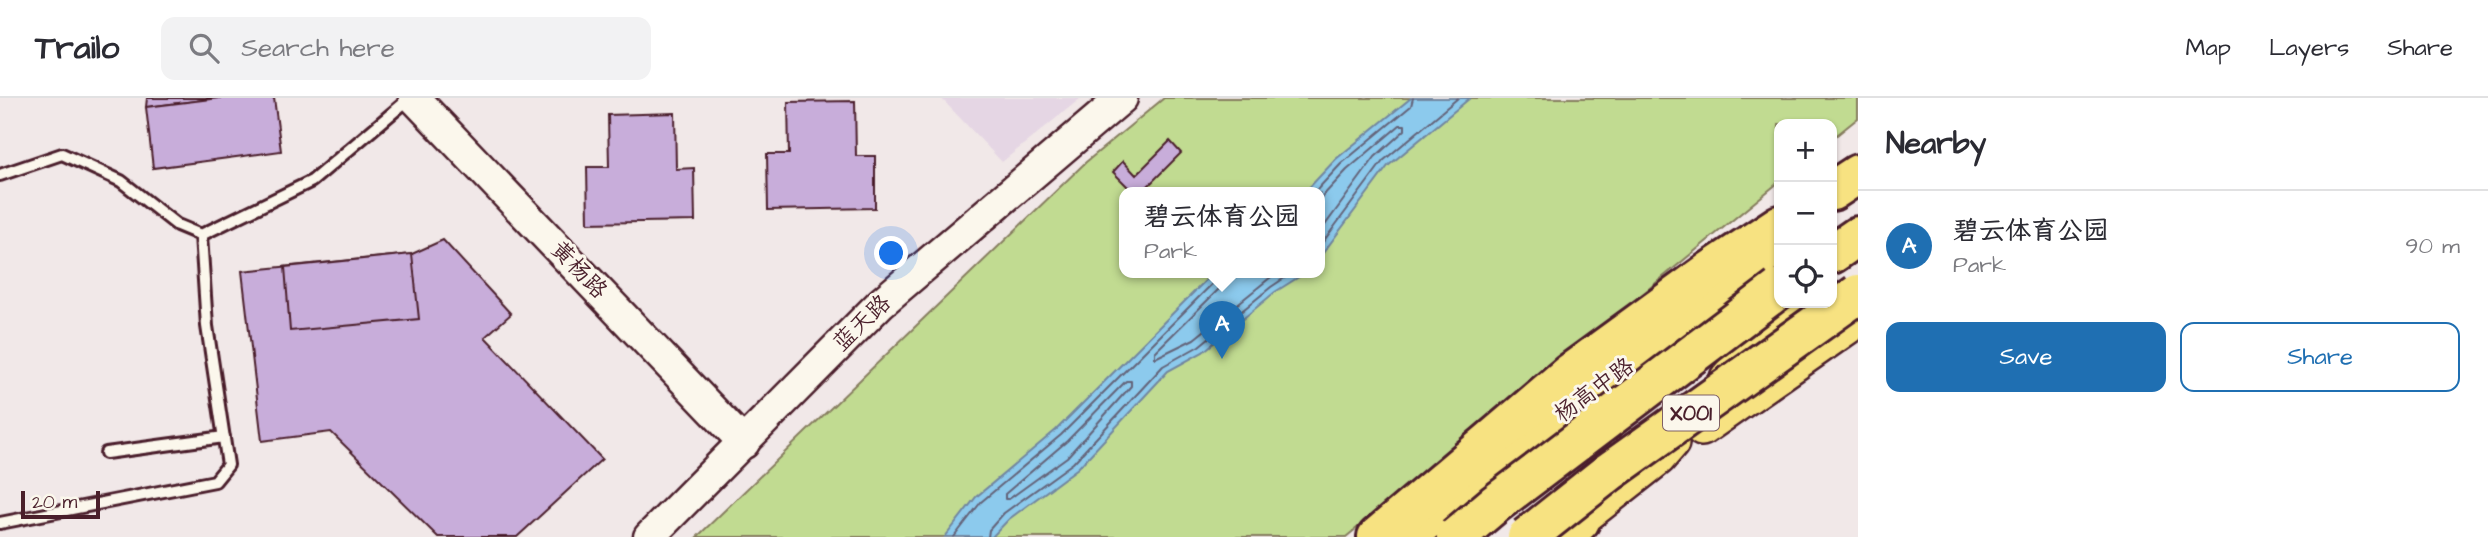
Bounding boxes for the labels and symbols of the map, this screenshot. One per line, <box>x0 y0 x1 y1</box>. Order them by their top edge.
street label: 黄杨路 <box>544 234 614 306</box>
your location <box>874 236 908 270</box>
street label: 蓝天路 <box>826 288 898 358</box>
pin: A <box>1199 301 1245 359</box>
street label: 杨高中路 <box>1547 350 1641 430</box>
road number: X001 <box>1663 396 1719 430</box>
scale bar <box>21 488 100 520</box>

